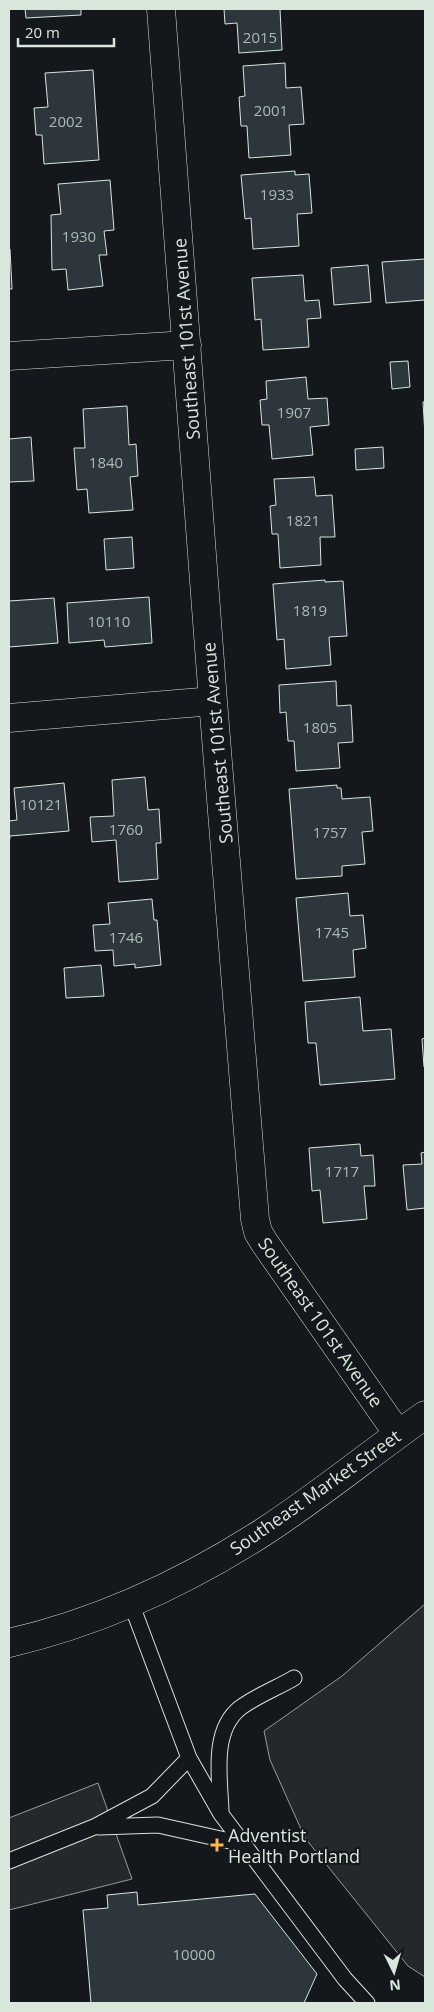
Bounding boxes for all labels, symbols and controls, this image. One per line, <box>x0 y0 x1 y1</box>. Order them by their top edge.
scale bar <box>18 15 114 47</box>
text: 20 m <box>25 22 60 42</box>
house number: 2015 <box>243 27 277 47</box>
house number: 2001 <box>254 100 288 120</box>
house number: 2002 <box>49 111 83 131</box>
house number: 1933 <box>260 184 294 204</box>
house number: 1930 <box>62 226 96 246</box>
street label: Southeast 101st Avenue <box>167 237 205 441</box>
house number: 1907 <box>277 402 311 422</box>
house number: 1840 <box>89 452 123 472</box>
house number: 1821 <box>286 510 320 530</box>
house number: 1819 <box>293 600 327 620</box>
house number: 10110 <box>88 611 130 631</box>
street label: Southeast 101st Avenue <box>196 641 238 845</box>
house number: 1805 <box>303 717 337 737</box>
house number: 10121 <box>20 794 62 814</box>
house number: 1760 <box>109 819 143 839</box>
house number: 1757 <box>313 822 347 842</box>
house number: 1745 <box>315 922 349 942</box>
house number: 1746 <box>109 927 143 947</box>
house number: 1717 <box>325 1161 359 1181</box>
street label: Southeast 101st Avenue <box>253 1232 389 1412</box>
street label: Southeast Market Street <box>225 1424 405 1560</box>
place label: Adventist Health Portland <box>228 1823 360 1868</box>
marker: Adventist Health Portland <box>210 1838 224 1852</box>
house number: 10000 <box>173 1944 215 1964</box>
north arrow <box>369 1947 419 1997</box>
text: N <box>389 1975 402 1995</box>

